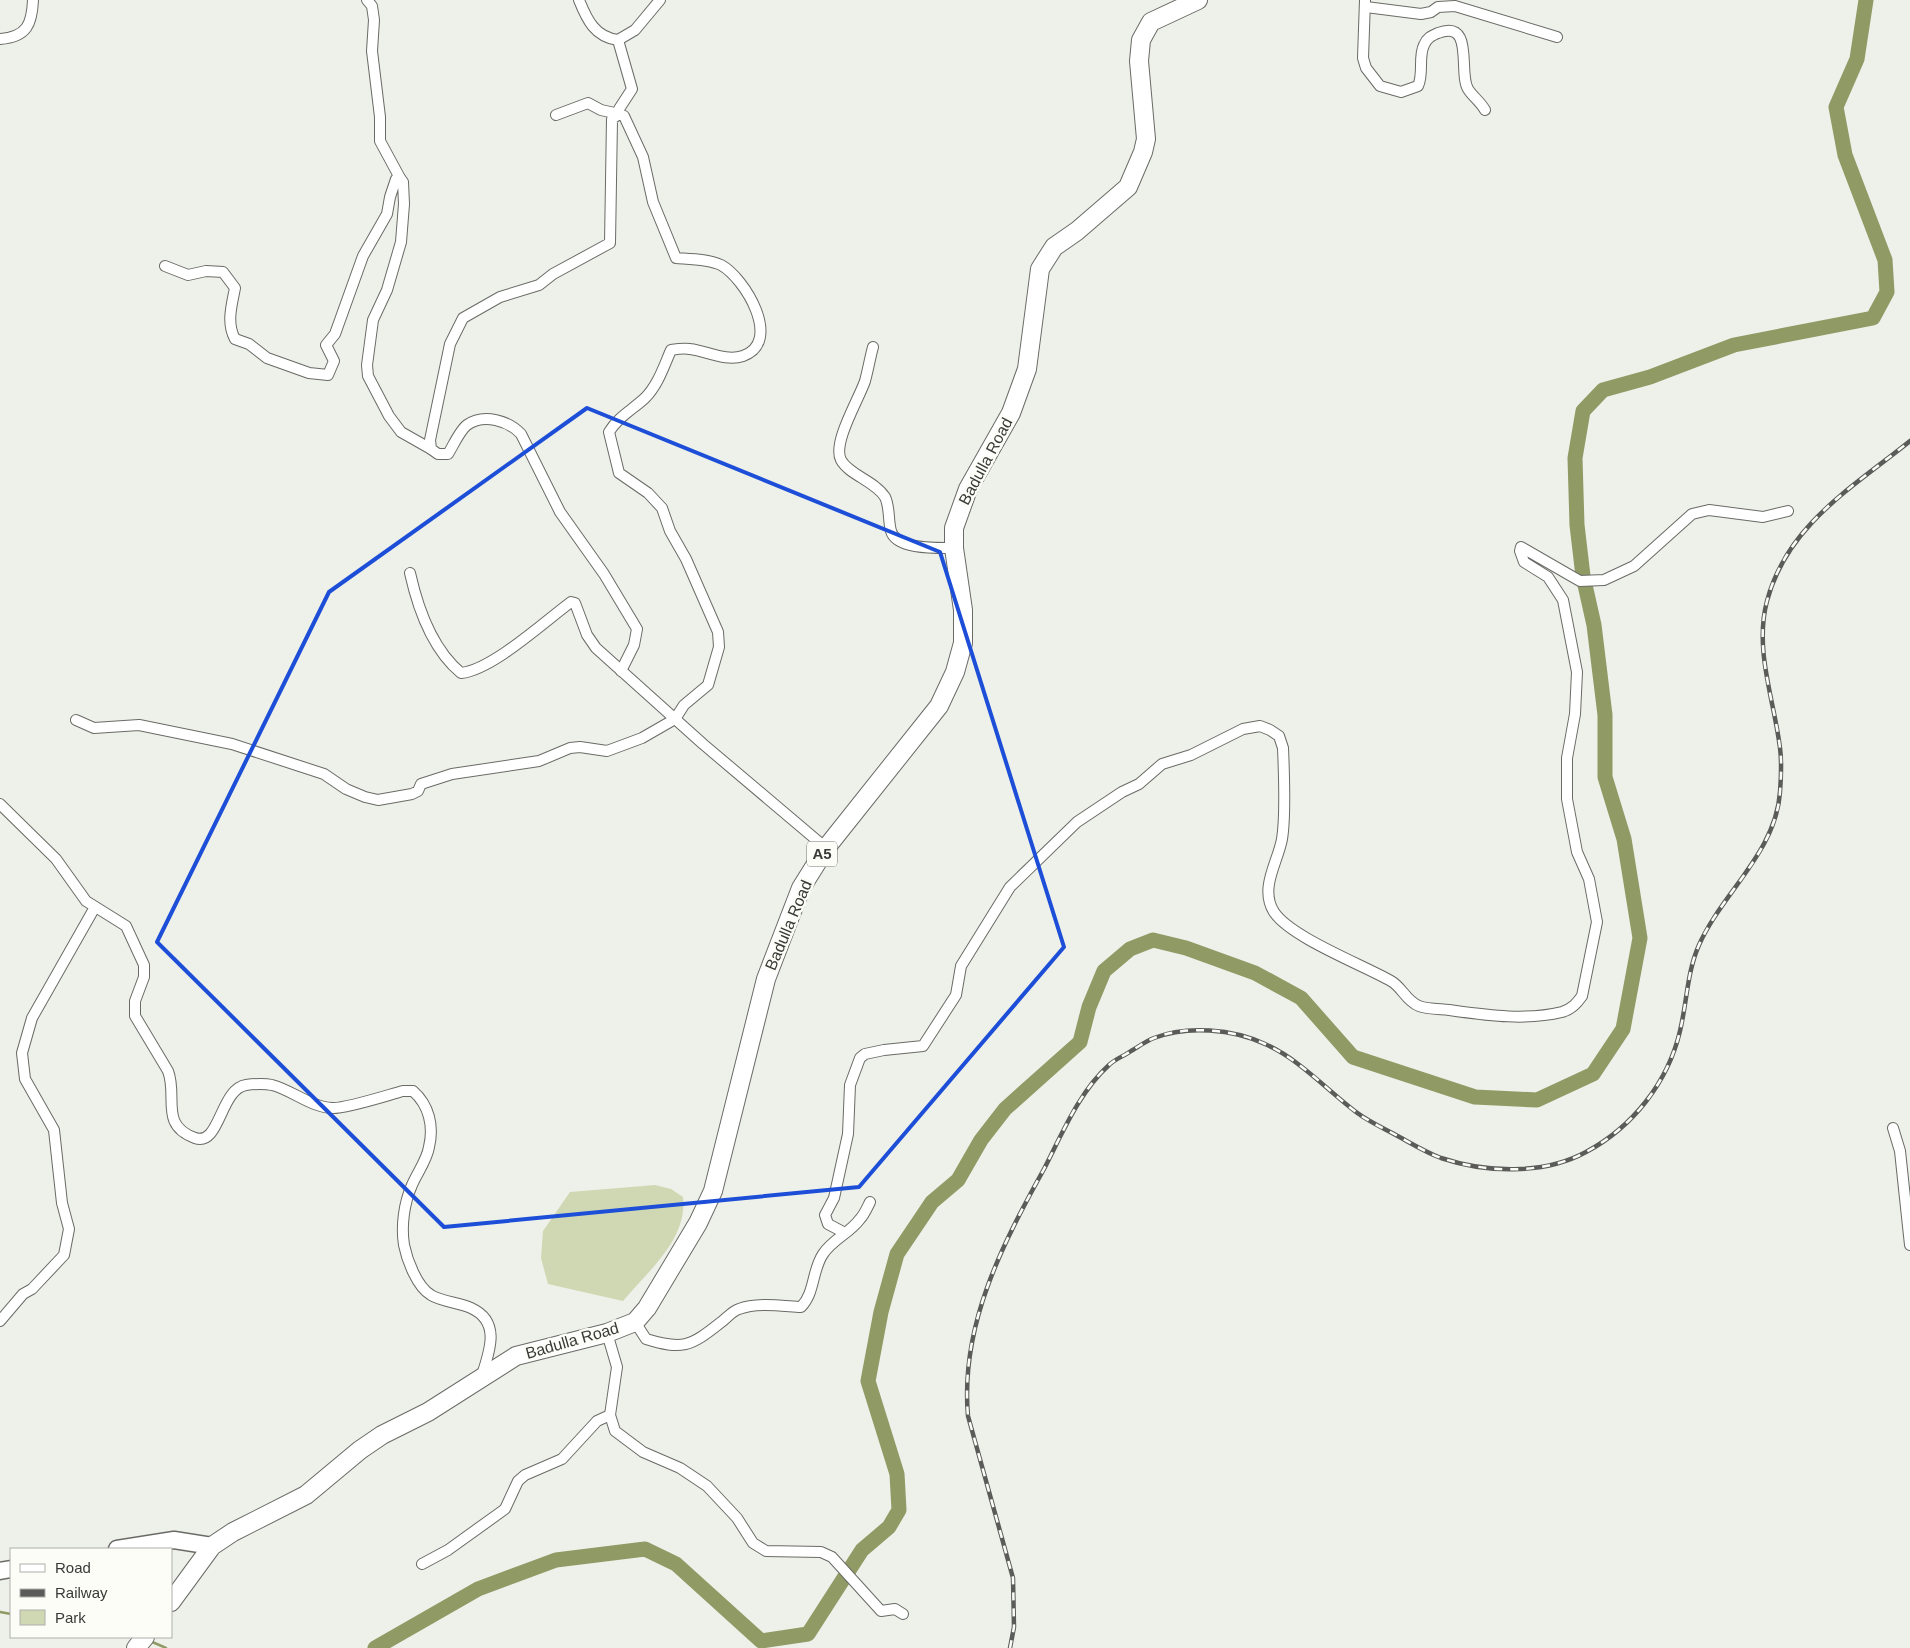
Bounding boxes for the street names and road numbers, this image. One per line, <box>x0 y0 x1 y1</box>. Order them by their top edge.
street label: Badulla Road <box>955 415 1015 508</box>
road number: A5 <box>807 842 837 866</box>
street label: Badulla Road <box>762 878 815 973</box>
street label: Badulla Road <box>524 1319 621 1362</box>

